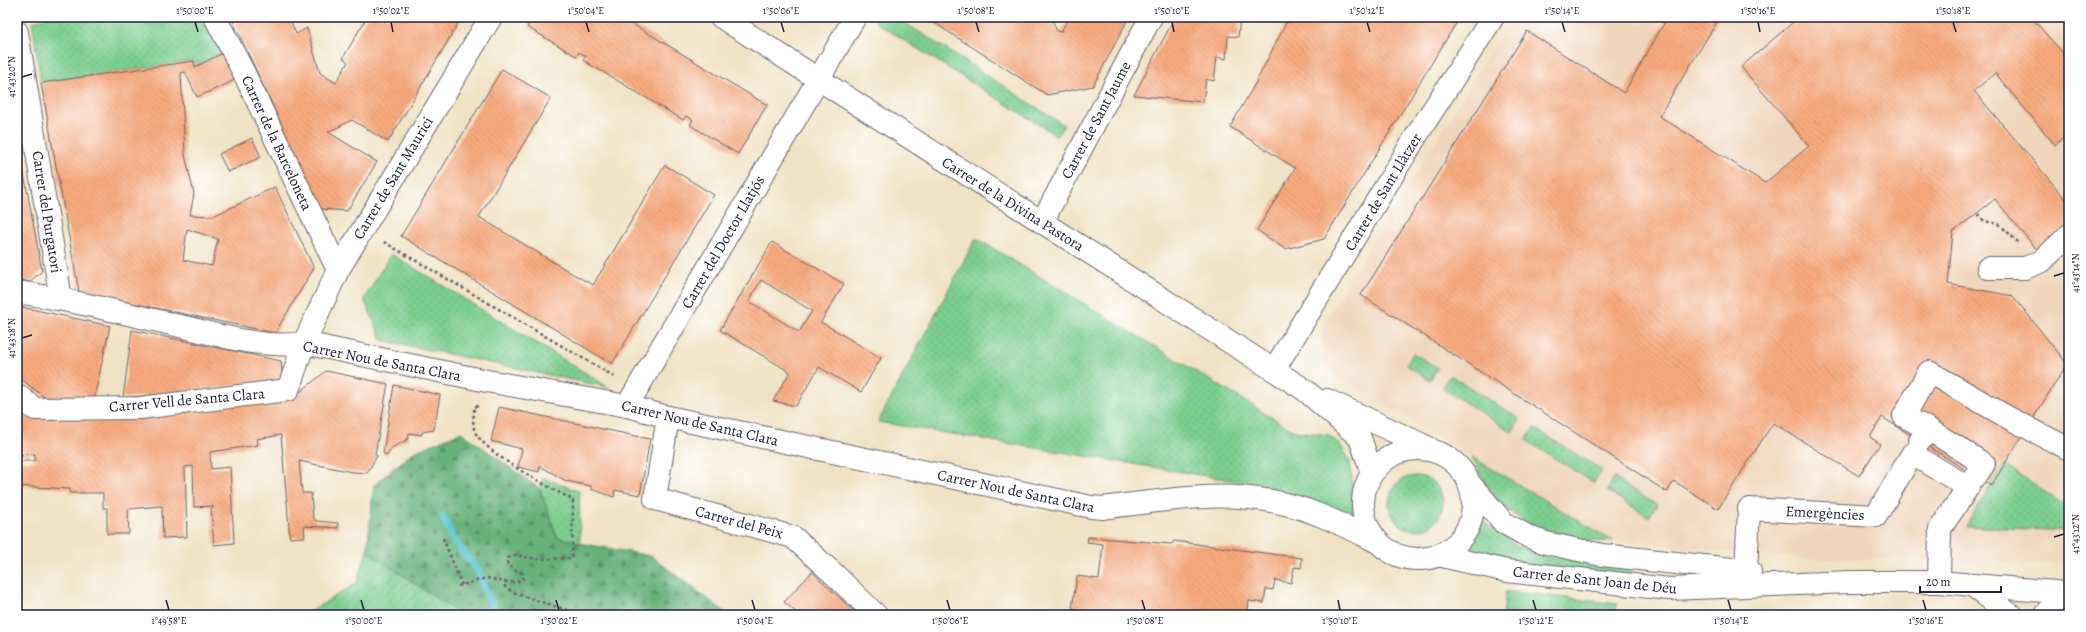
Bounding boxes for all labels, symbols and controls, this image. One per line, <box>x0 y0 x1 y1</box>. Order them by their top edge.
text: 1°50'00"E <box>176 4 214 17</box>
text: 1°50'02"E <box>373 4 409 17</box>
text: 1°50'04"E <box>568 4 604 17</box>
text: 1°50'06"E <box>763 4 799 17</box>
text: 1°50'08"E <box>958 4 995 17</box>
text: 1°50'10"E <box>1154 4 1190 17</box>
text: 1°50'12"E <box>1350 4 1385 17</box>
text: 1°50'14"E <box>1545 4 1579 17</box>
text: 1°50'16"E <box>1741 4 1775 17</box>
text: 1°50'18"E <box>1936 4 1971 17</box>
text: 41°43'20"N <box>5 56 18 98</box>
street label: Carrer de Sant Jaume <box>1057 57 1136 182</box>
street label: Carrer de la Barceloneta <box>237 72 317 214</box>
street label: Carrer de Sant Maurici <box>348 113 438 243</box>
street label: Carrer de Sant Llàtzer <box>1340 129 1426 255</box>
street label: Carrer del Purgatori <box>27 149 67 275</box>
street label: Carrer de la Divina Pastora <box>938 152 1088 256</box>
street label: Carrer del Doctor Llatjós <box>677 172 769 312</box>
text: 41°43'14"N <box>2069 253 2082 293</box>
text: 41°43'18"N <box>5 318 18 358</box>
street label: Carrer Nou de Santa Clara <box>301 336 463 386</box>
street label: Carrer Vell de Santa Clara <box>108 383 266 417</box>
street label: Carrer Nou de Santa Clara <box>620 395 780 451</box>
street label: Carrer Nou de Santa Clara <box>936 465 1097 517</box>
street label: Carrer del Peix <box>693 501 785 543</box>
street label: Emergències <box>1785 501 1865 525</box>
text: 41°43'12"N <box>2069 514 2082 554</box>
street label: Carrer de Sant Joan de Déu <box>1512 561 1679 599</box>
scale bar <box>1920 568 2001 594</box>
text: 20 m <box>1926 574 1950 590</box>
text: 1°49'58"E <box>151 614 187 627</box>
text: 1°50'00"E <box>345 614 383 627</box>
text: 1°50'02"E <box>541 614 577 627</box>
text: 1°50'04"E <box>737 614 773 627</box>
text: 1°50'06"E <box>932 614 968 627</box>
text: 1°50'08"E <box>1127 614 1164 627</box>
text: 1°50'10"E <box>1322 614 1358 627</box>
text: 1°50'12"E <box>1519 614 1554 627</box>
text: 1°50'14"E <box>1714 614 1748 627</box>
text: 1°50'16"E <box>1909 614 1943 627</box>

